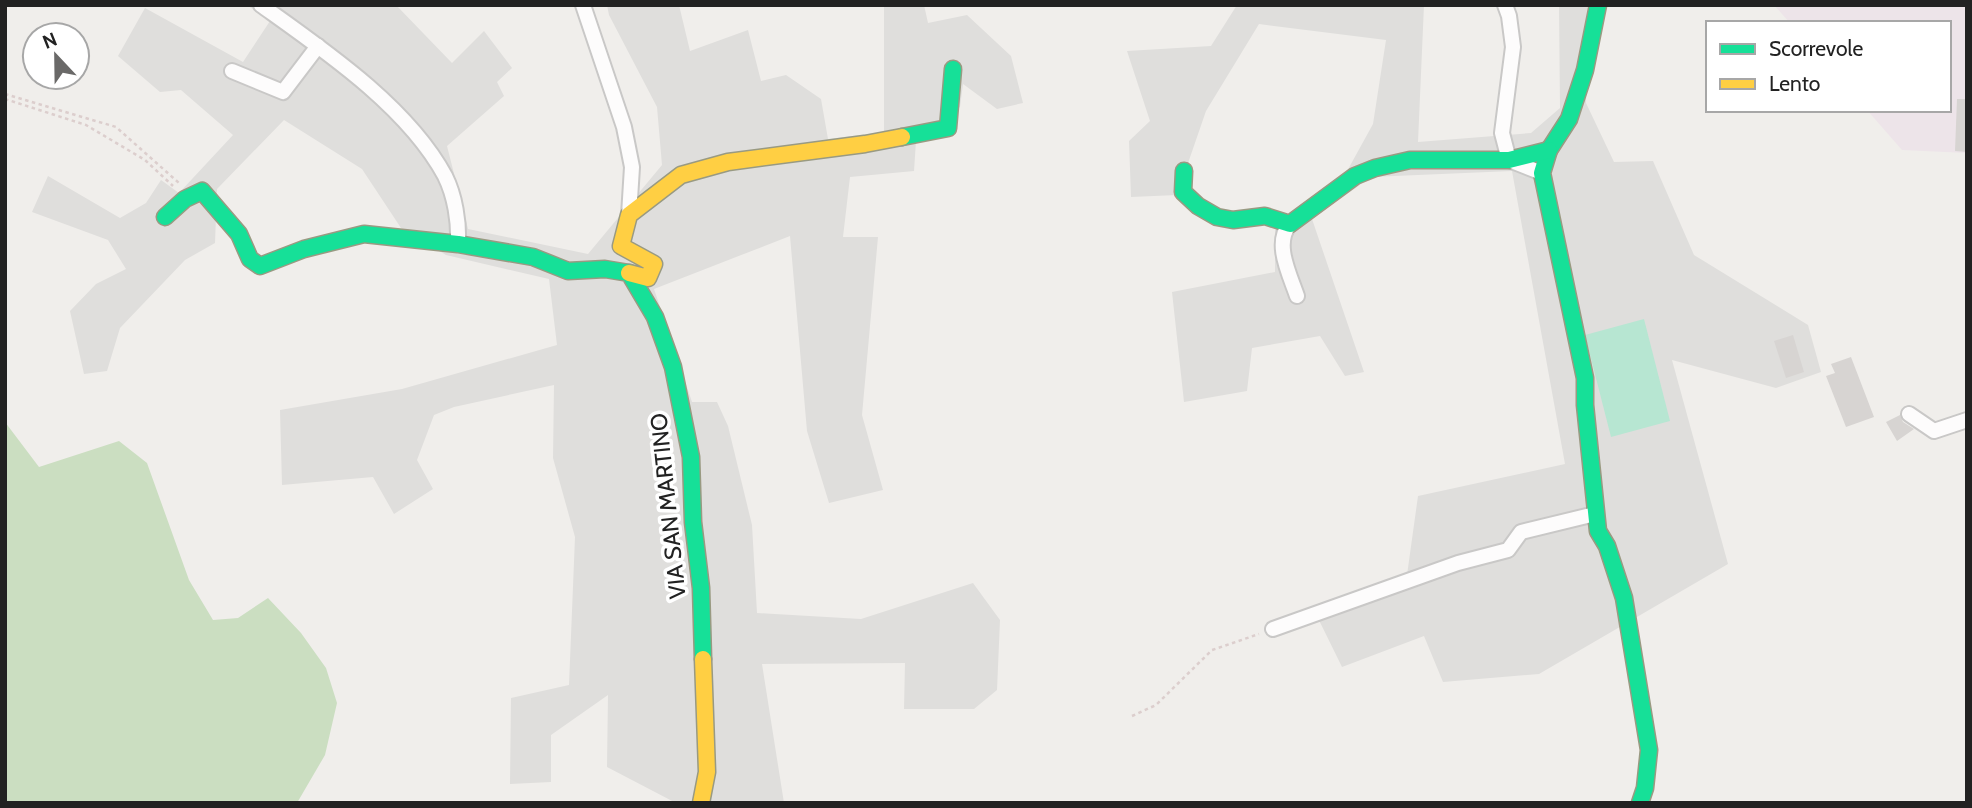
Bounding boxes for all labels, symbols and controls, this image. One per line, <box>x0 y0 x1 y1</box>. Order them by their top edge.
north arrow <box>21 21 91 91</box>
legend <box>1706 21 1951 112</box>
text: N <box>39 28 60 54</box>
text: Scorrevole <box>1769 36 1863 61</box>
text: Lento <box>1769 71 1820 96</box>
street label: VIA SAN MARTINO <box>644 412 692 600</box>

